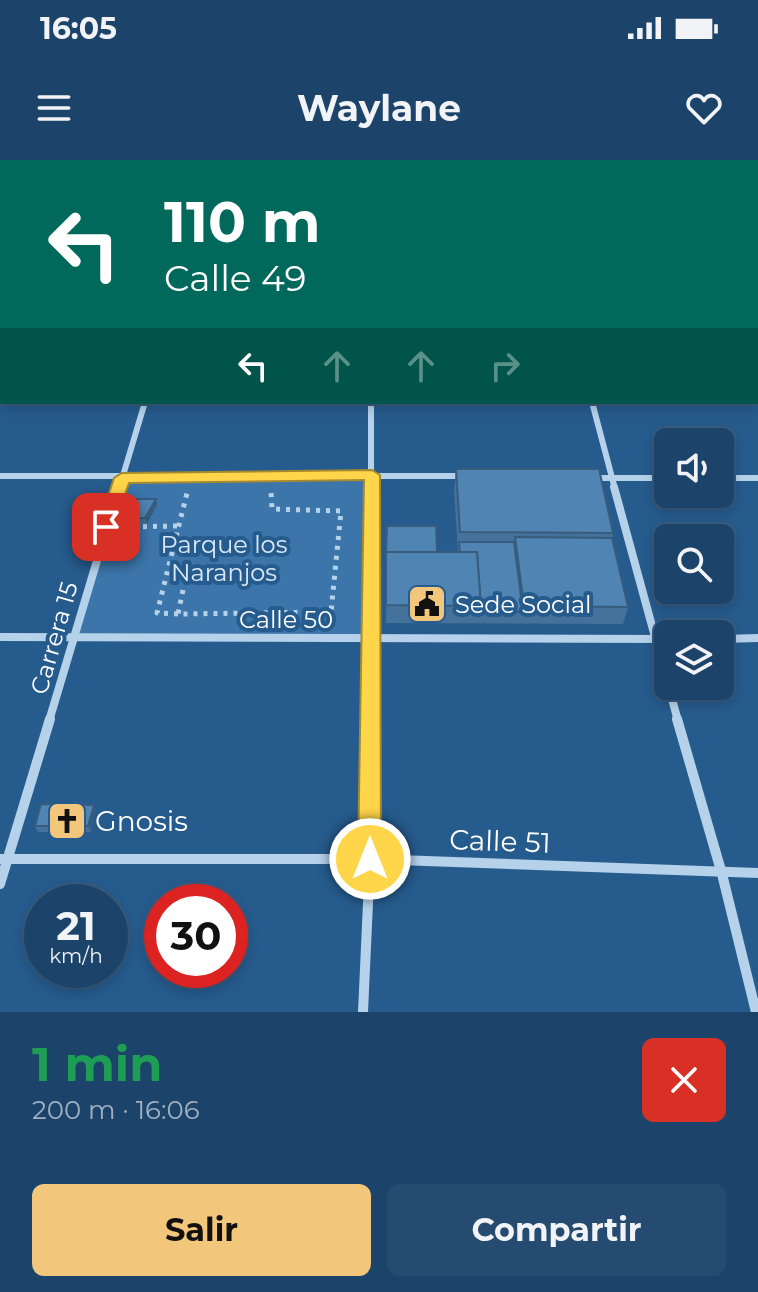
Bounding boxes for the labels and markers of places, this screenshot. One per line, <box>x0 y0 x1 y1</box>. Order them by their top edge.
pin <box>72 493 140 561</box>
public building icon: Sede Social <box>406 583 448 625</box>
place label: Sede Social <box>455 590 592 619</box>
church icon: Gnosis <box>46 800 88 842</box>
place label: Gnosis <box>95 804 188 838</box>

